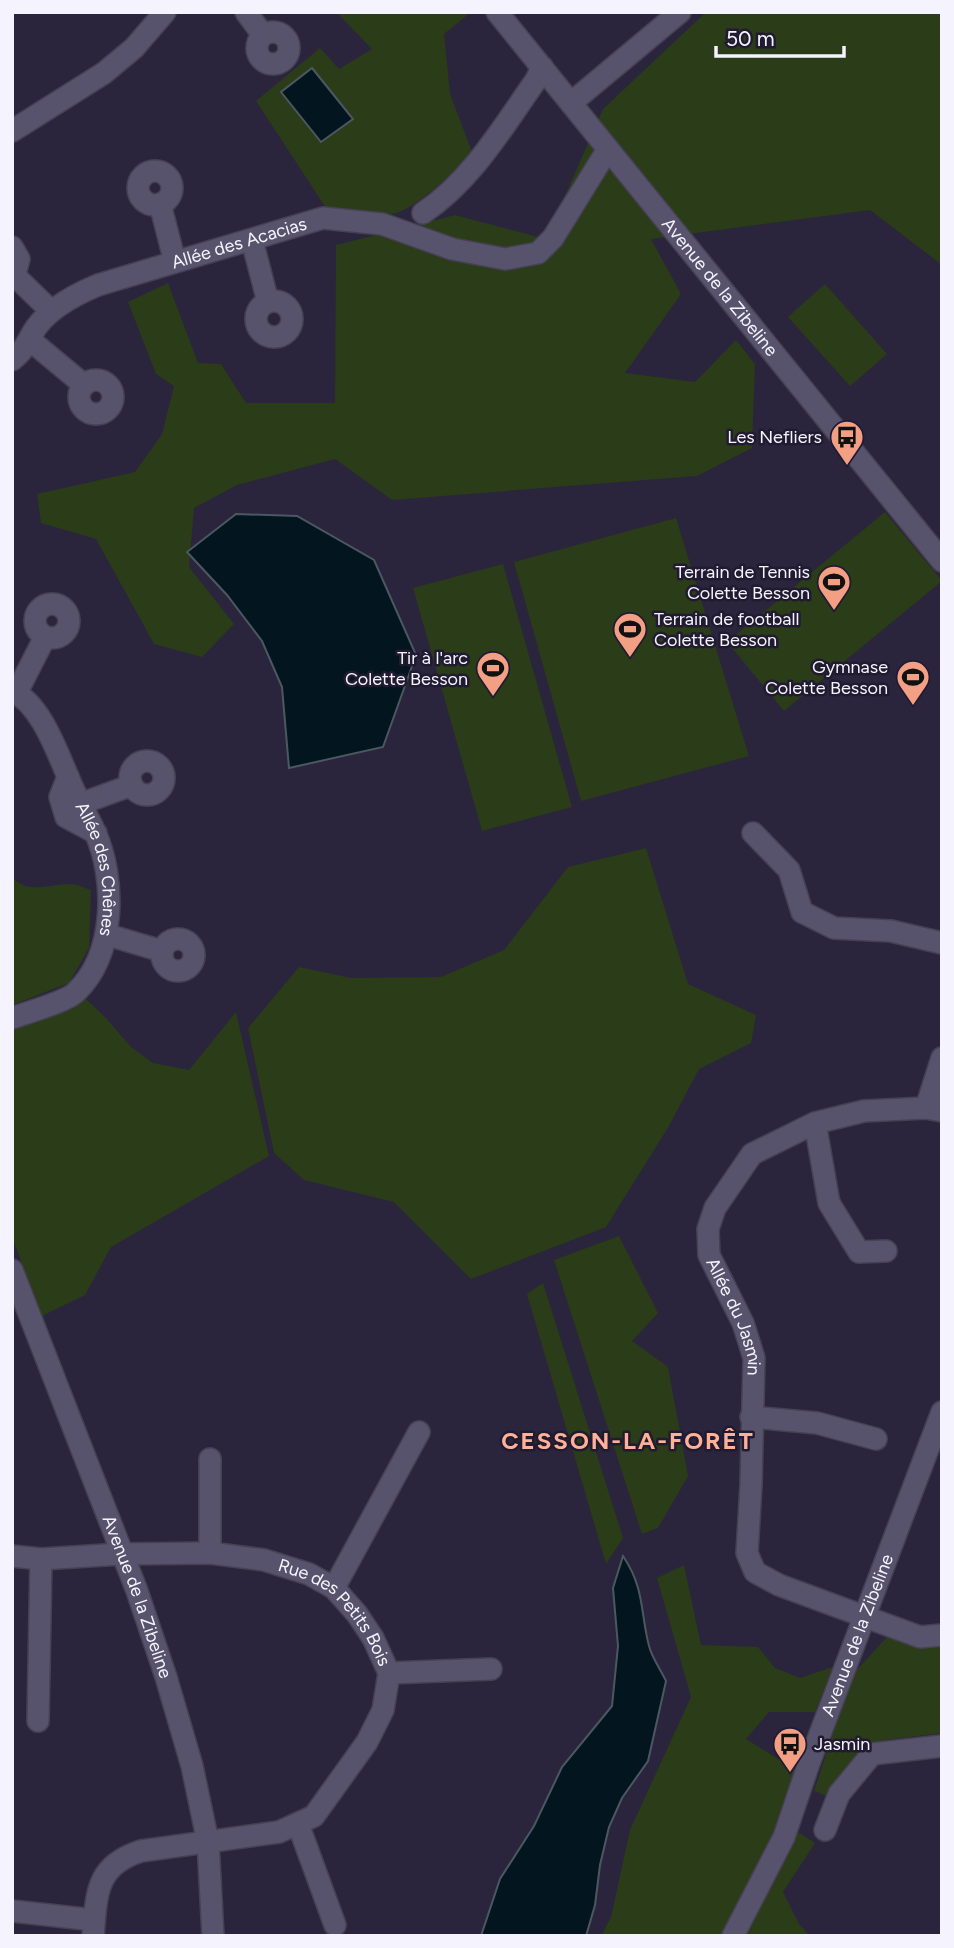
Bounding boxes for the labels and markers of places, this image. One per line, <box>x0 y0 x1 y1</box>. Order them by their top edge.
bus stop icon: Les Nefliers <box>828 418 866 467</box>
place label: Les Nefliers <box>727 426 822 448</box>
place label: Terrain de Tennis Colette Besson <box>675 561 810 604</box>
sports icon: Terrain de Tennis Colette Besson <box>815 563 853 612</box>
place label: Terrain de football Colette Besson <box>654 608 799 651</box>
sports icon: Terrain de football Colette Besson <box>611 610 649 659</box>
place label: Tir à l'arc Colette Besson <box>345 647 468 690</box>
sports icon: Tir à l'arc Colette Besson <box>474 649 512 698</box>
place label: Gymnase Colette Besson <box>765 656 888 699</box>
sports icon: Gymnase Colette Besson <box>894 658 932 707</box>
bus stop icon: Jasmin <box>771 1725 809 1774</box>
place label: Jasmin <box>814 1733 870 1755</box>

